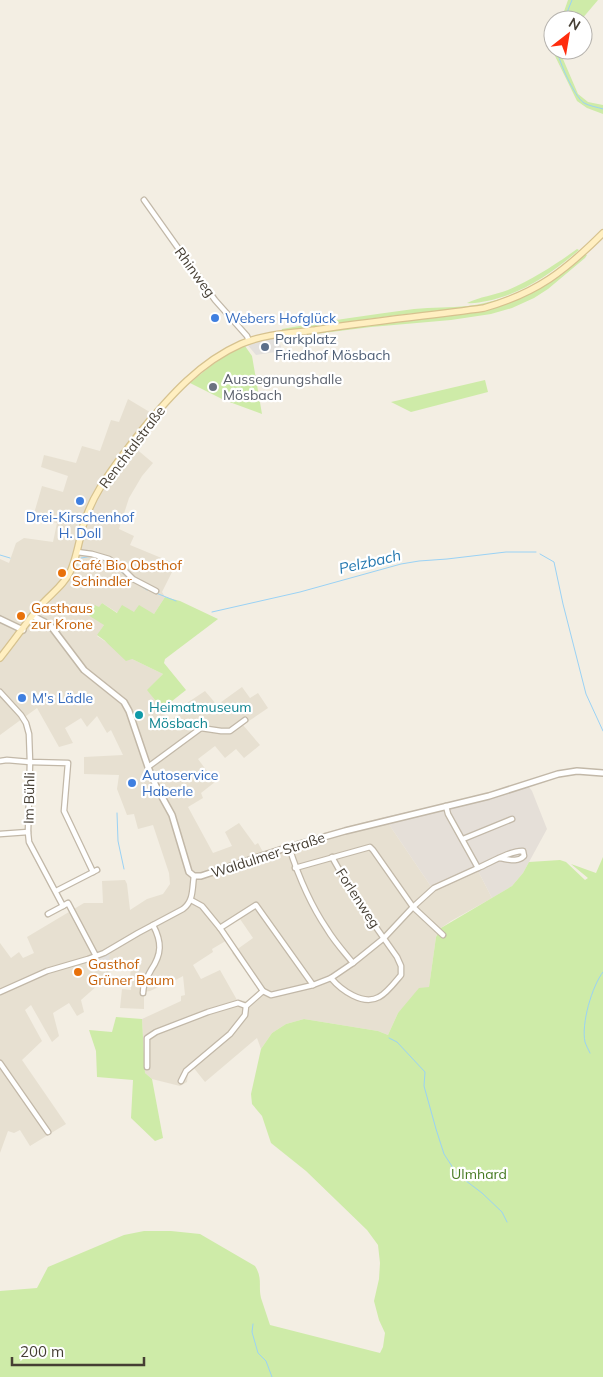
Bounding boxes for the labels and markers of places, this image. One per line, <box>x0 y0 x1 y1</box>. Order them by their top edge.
place label: Webers Hofglück <box>225 309 337 327</box>
marker: Webers Hofglück <box>209 312 221 324</box>
place label: Parkplatz Friedhof Mösbach <box>275 330 391 364</box>
marker: Parkplatz Friedhof Mösbach <box>259 341 271 353</box>
place label: Aussegnungshalle Mösbach <box>223 370 342 404</box>
marker: Aussegnungshalle Mösbach <box>207 381 219 393</box>
marker: Drei-Kirschenhof H. Doll <box>74 495 86 507</box>
place label: Drei-Kirschenhof H. Doll <box>26 508 134 542</box>
place label: Café Bio Obsthof Schindler <box>72 556 182 590</box>
marker: Café Bio Obsthof Schindler <box>56 567 68 579</box>
place label: Gasthaus zur Krone <box>31 599 93 633</box>
marker: Gasthaus zur Krone <box>15 610 27 622</box>
place label: M's Lädle <box>32 689 93 707</box>
marker: M's Lädle <box>16 692 28 704</box>
place label: Heimatmuseum Mösbach <box>149 698 252 732</box>
marker: Heimatmuseum Mösbach <box>133 709 145 721</box>
place label: Autoservice Haberle <box>142 766 218 800</box>
marker: Autoservice Haberle <box>126 777 138 789</box>
place label: Gasthof Grüner Baum <box>88 955 174 989</box>
marker: Gasthof Grüner Baum <box>72 966 84 978</box>

